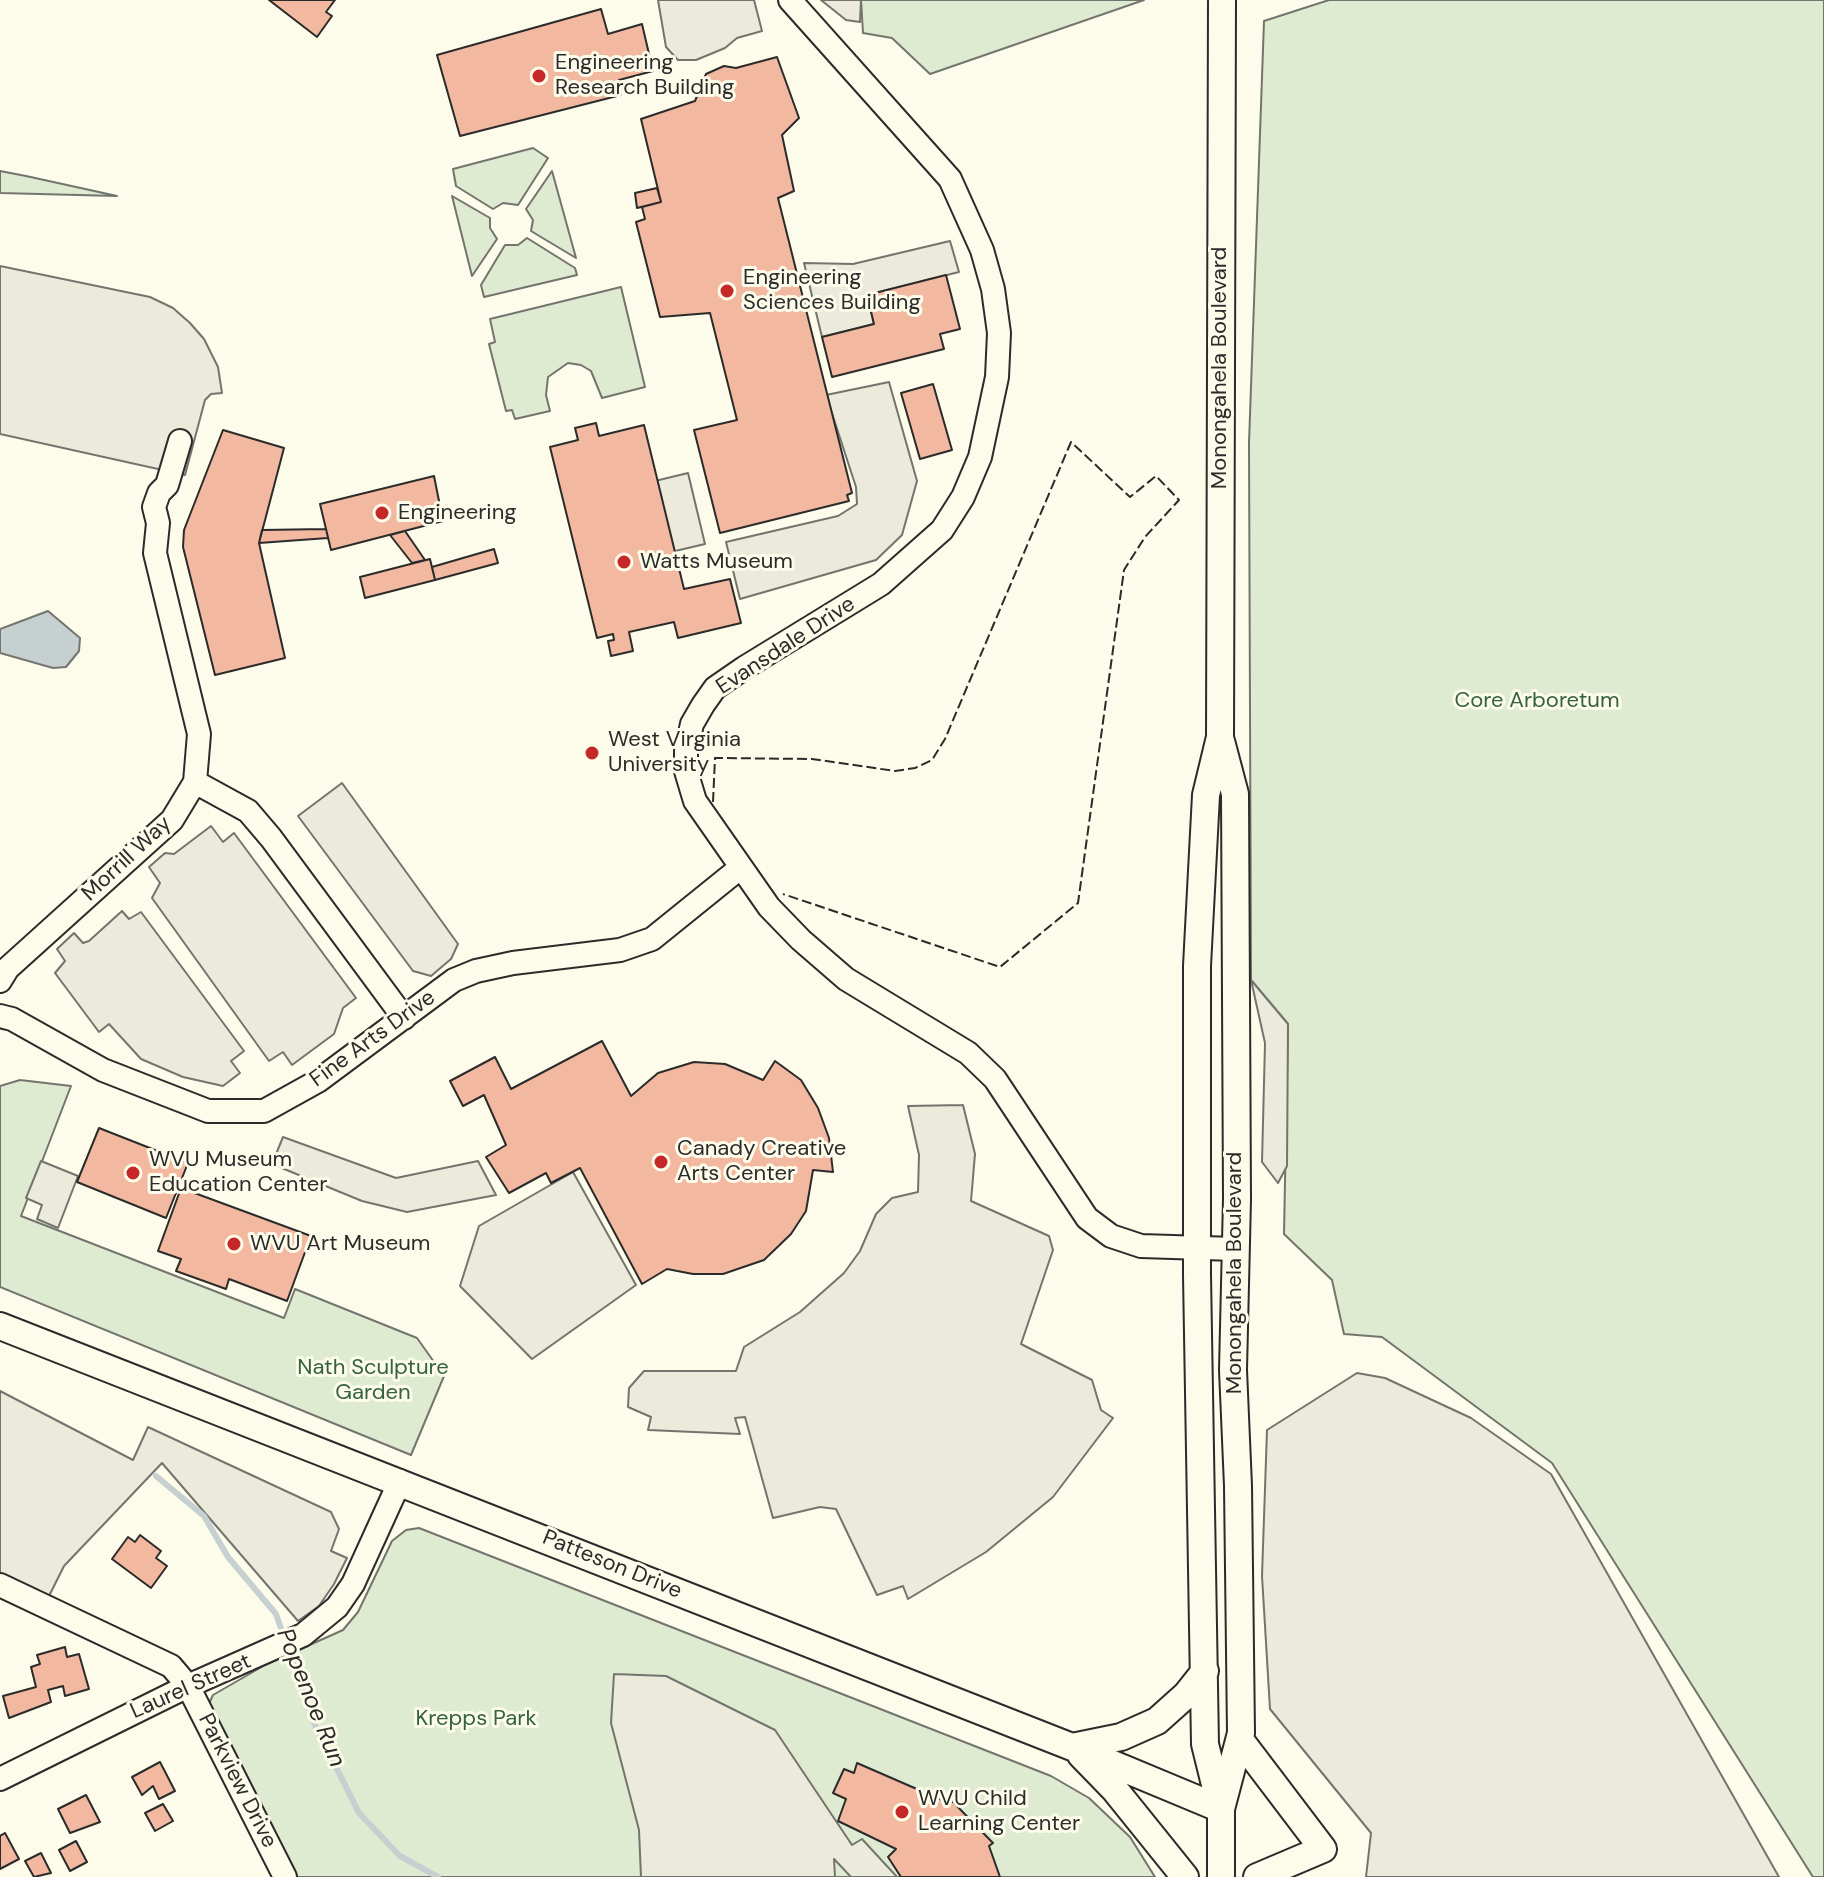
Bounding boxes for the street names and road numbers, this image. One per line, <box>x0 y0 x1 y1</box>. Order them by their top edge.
street label: Monongahela Boulevard <box>1207 247 1233 489</box>
street label: Evansdale Drive <box>712 591 860 701</box>
street label: Morrill Way <box>77 811 177 907</box>
street label: Fine Arts Drive <box>305 985 441 1093</box>
street label: Monongahela Boulevard <box>1222 1152 1248 1394</box>
street label: Patteson Drive <box>538 1525 686 1605</box>
street label: Laurel Street <box>126 1649 256 1725</box>
street label: Parkview Drive <box>192 1709 282 1853</box>

